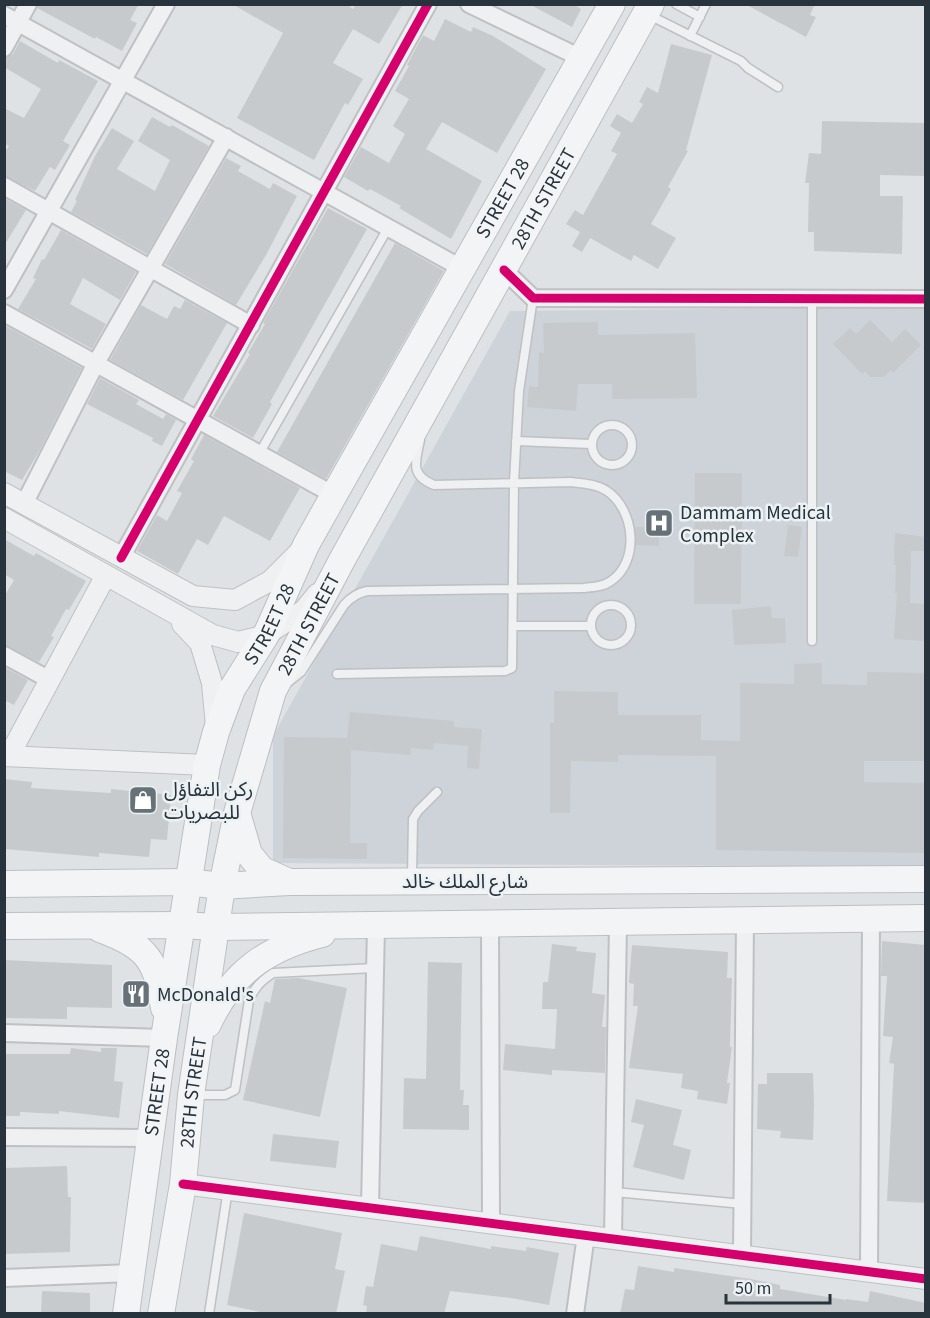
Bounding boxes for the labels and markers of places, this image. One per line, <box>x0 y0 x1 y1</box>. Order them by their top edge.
place label: Dammam Medical Complex <box>680 499 831 550</box>
hospital icon: Dammam Medical Complex <box>643 507 675 539</box>
place label: ركن التفاؤل للبصريات <box>164 776 253 827</box>
shop icon: ركن التفاؤل للبصريات <box>127 784 159 816</box>
restaurant icon: McDonald's <box>120 978 152 1010</box>
place label: McDonald's <box>157 981 254 1009</box>

